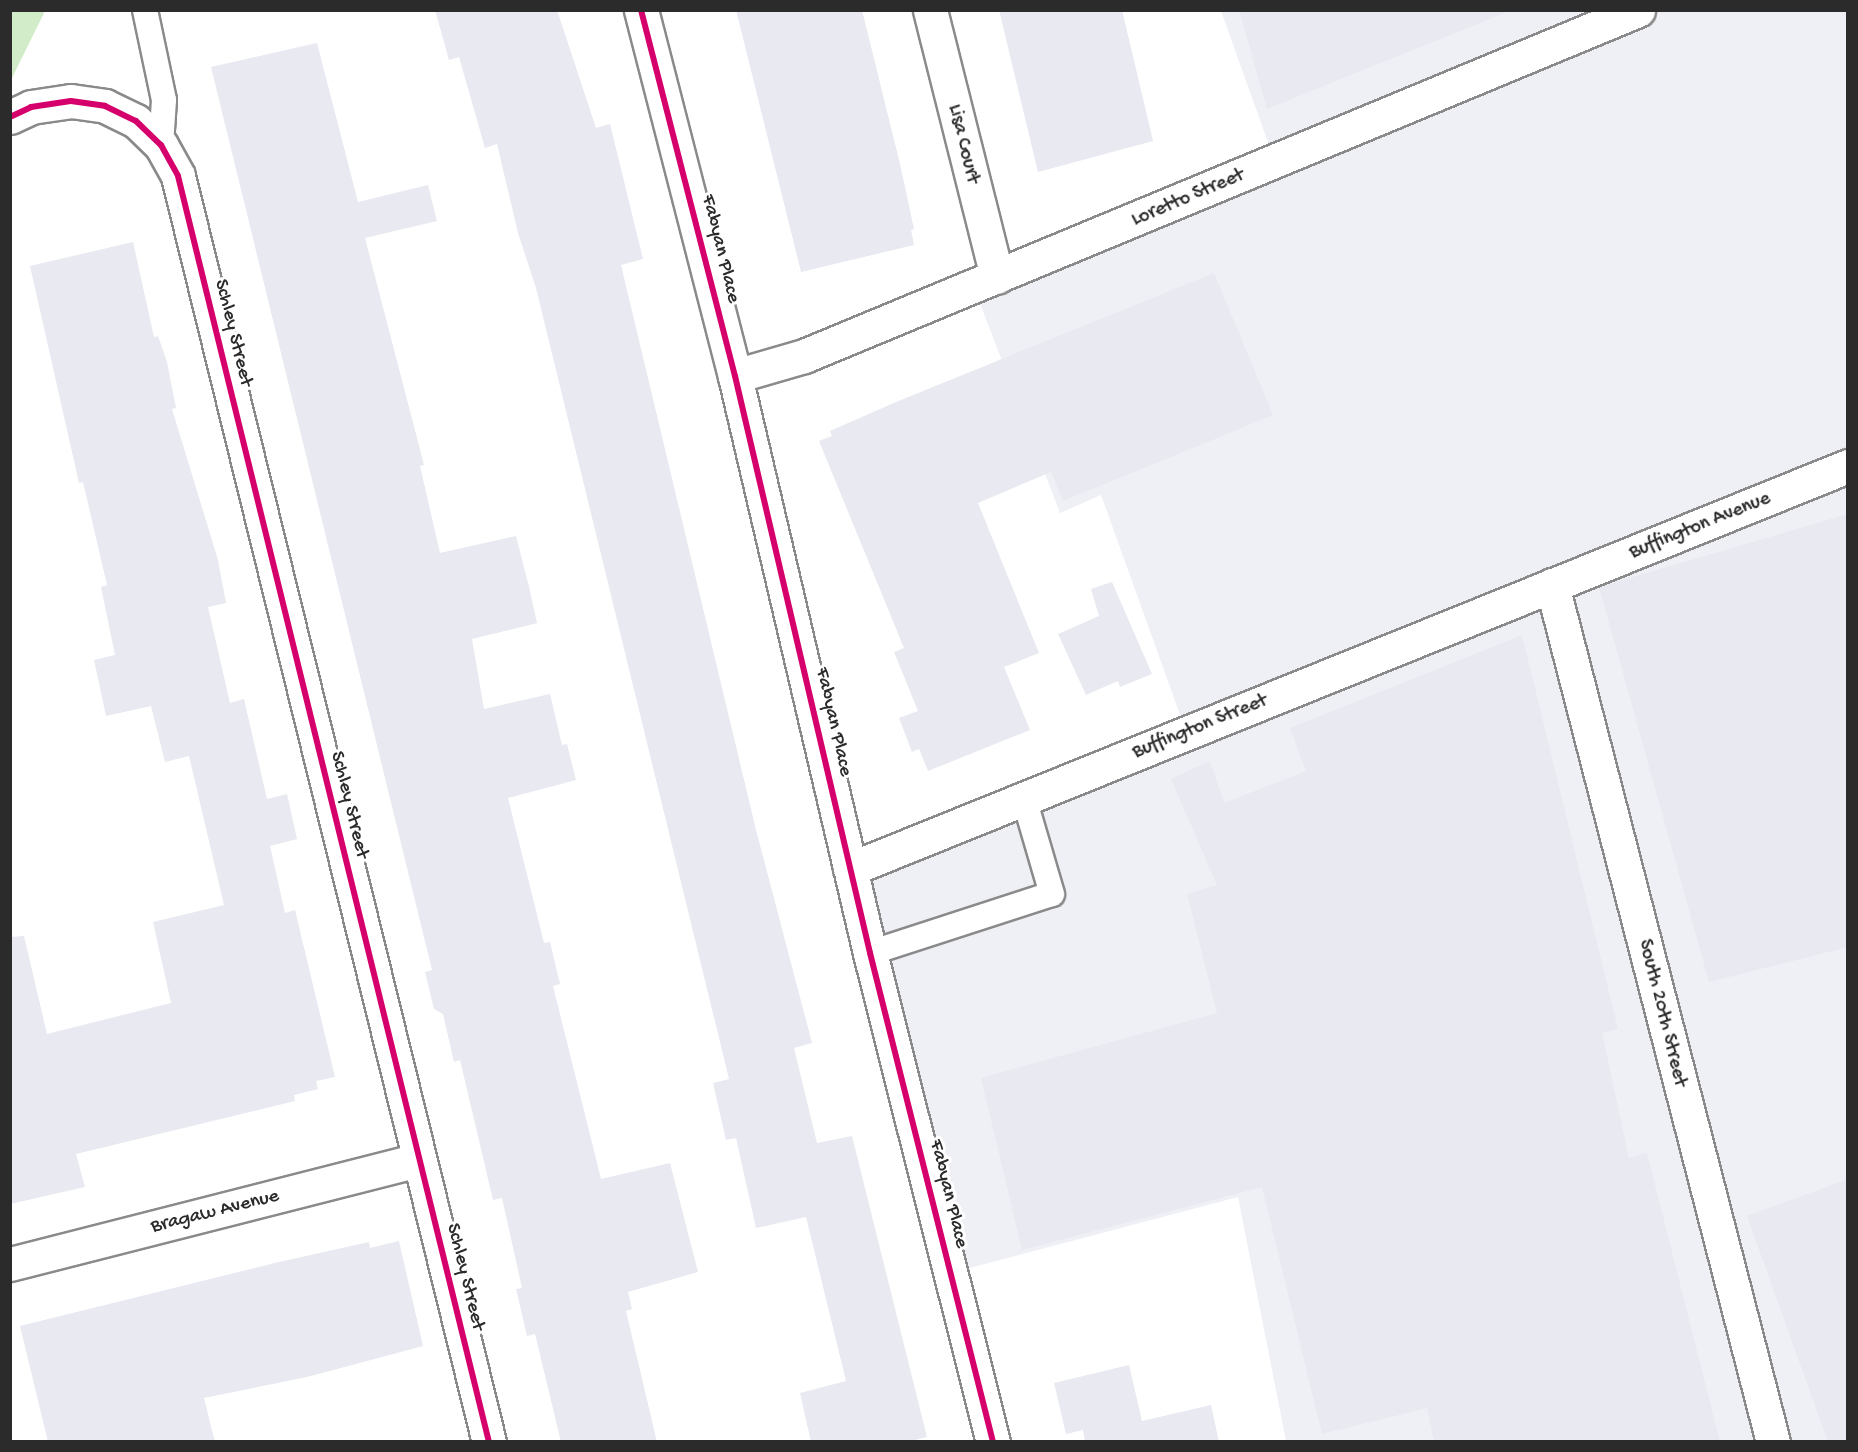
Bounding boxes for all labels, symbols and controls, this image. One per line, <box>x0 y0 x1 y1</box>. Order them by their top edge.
street label: Lisa Court <box>942 102 984 186</box>
street label: Loretto Street <box>1128 164 1248 232</box>
street label: Fabyan Place <box>695 192 745 306</box>
street label: Schley Street <box>208 277 258 389</box>
street label: Buffington Avenue <box>1626 487 1774 565</box>
street label: Fabyan Place <box>809 665 857 779</box>
street label: Buffington Street <box>1129 689 1271 765</box>
street label: Schley Street <box>324 749 374 861</box>
street label: South 20th Street <box>1632 937 1692 1089</box>
street label: Fabyan Place <box>923 1137 973 1251</box>
street label: Bragaw Avenue <box>148 1184 282 1240</box>
street label: Schley Street <box>440 1221 490 1333</box>

